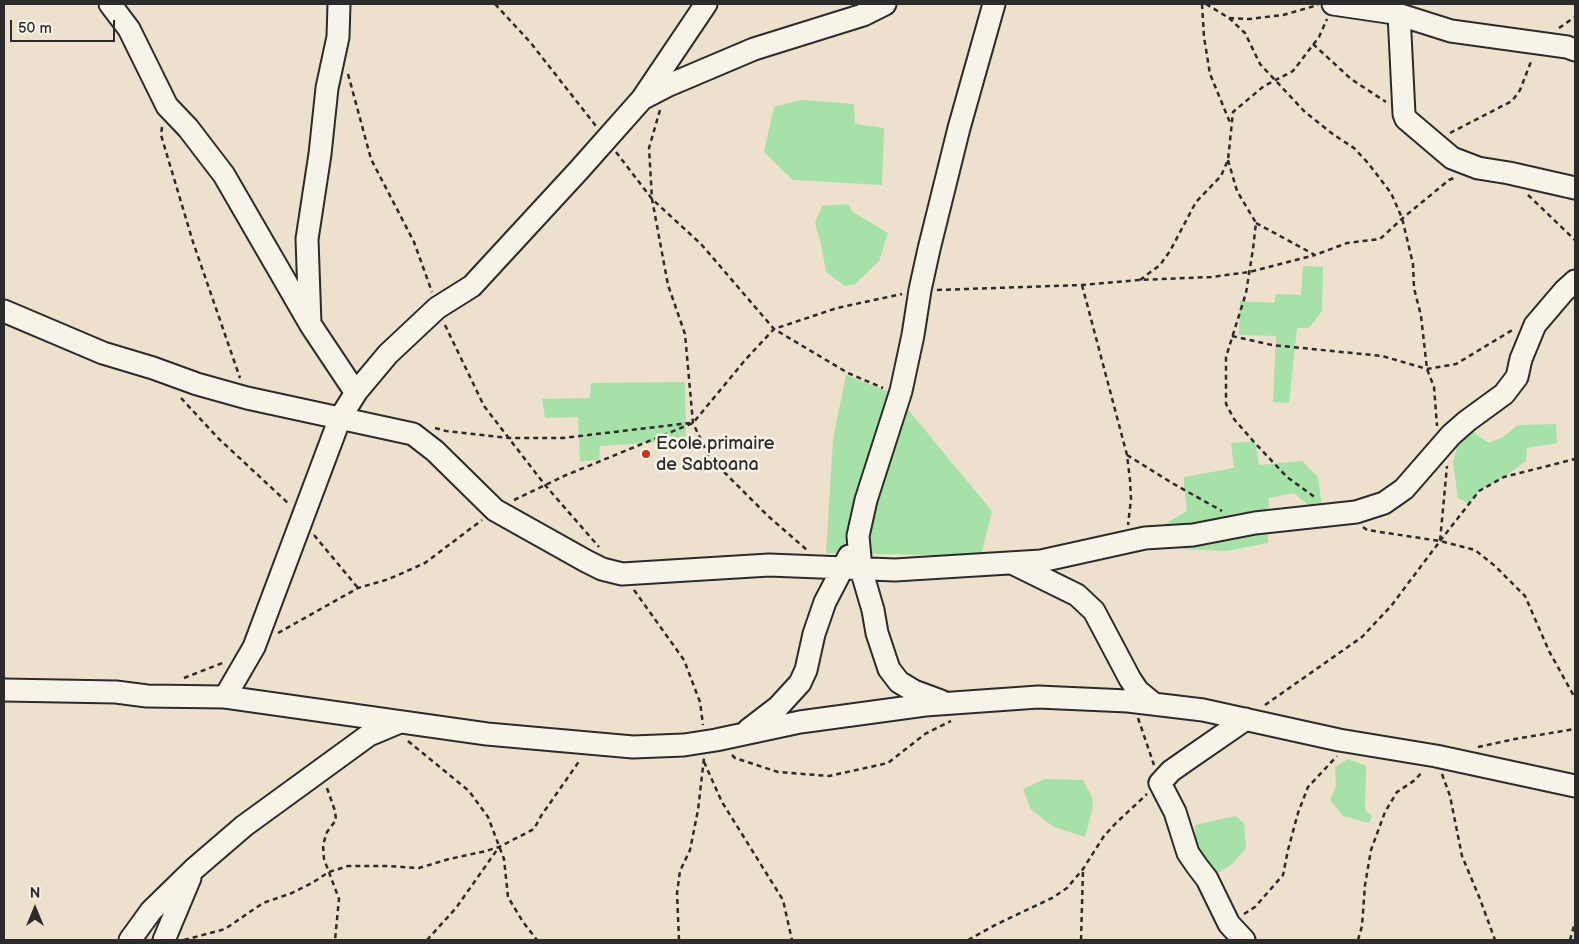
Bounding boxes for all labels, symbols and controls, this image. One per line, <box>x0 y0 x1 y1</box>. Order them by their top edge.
scale bar <box>12 10 118 42</box>
text: 50 m <box>18 19 52 38</box>
place label: Ecole primaire de Sabtoana <box>656 433 774 476</box>
marker: Ecole primaire de Sabtoana <box>640 448 652 460</box>
north arrow <box>10 884 60 934</box>
text: N <box>30 885 40 902</box>

